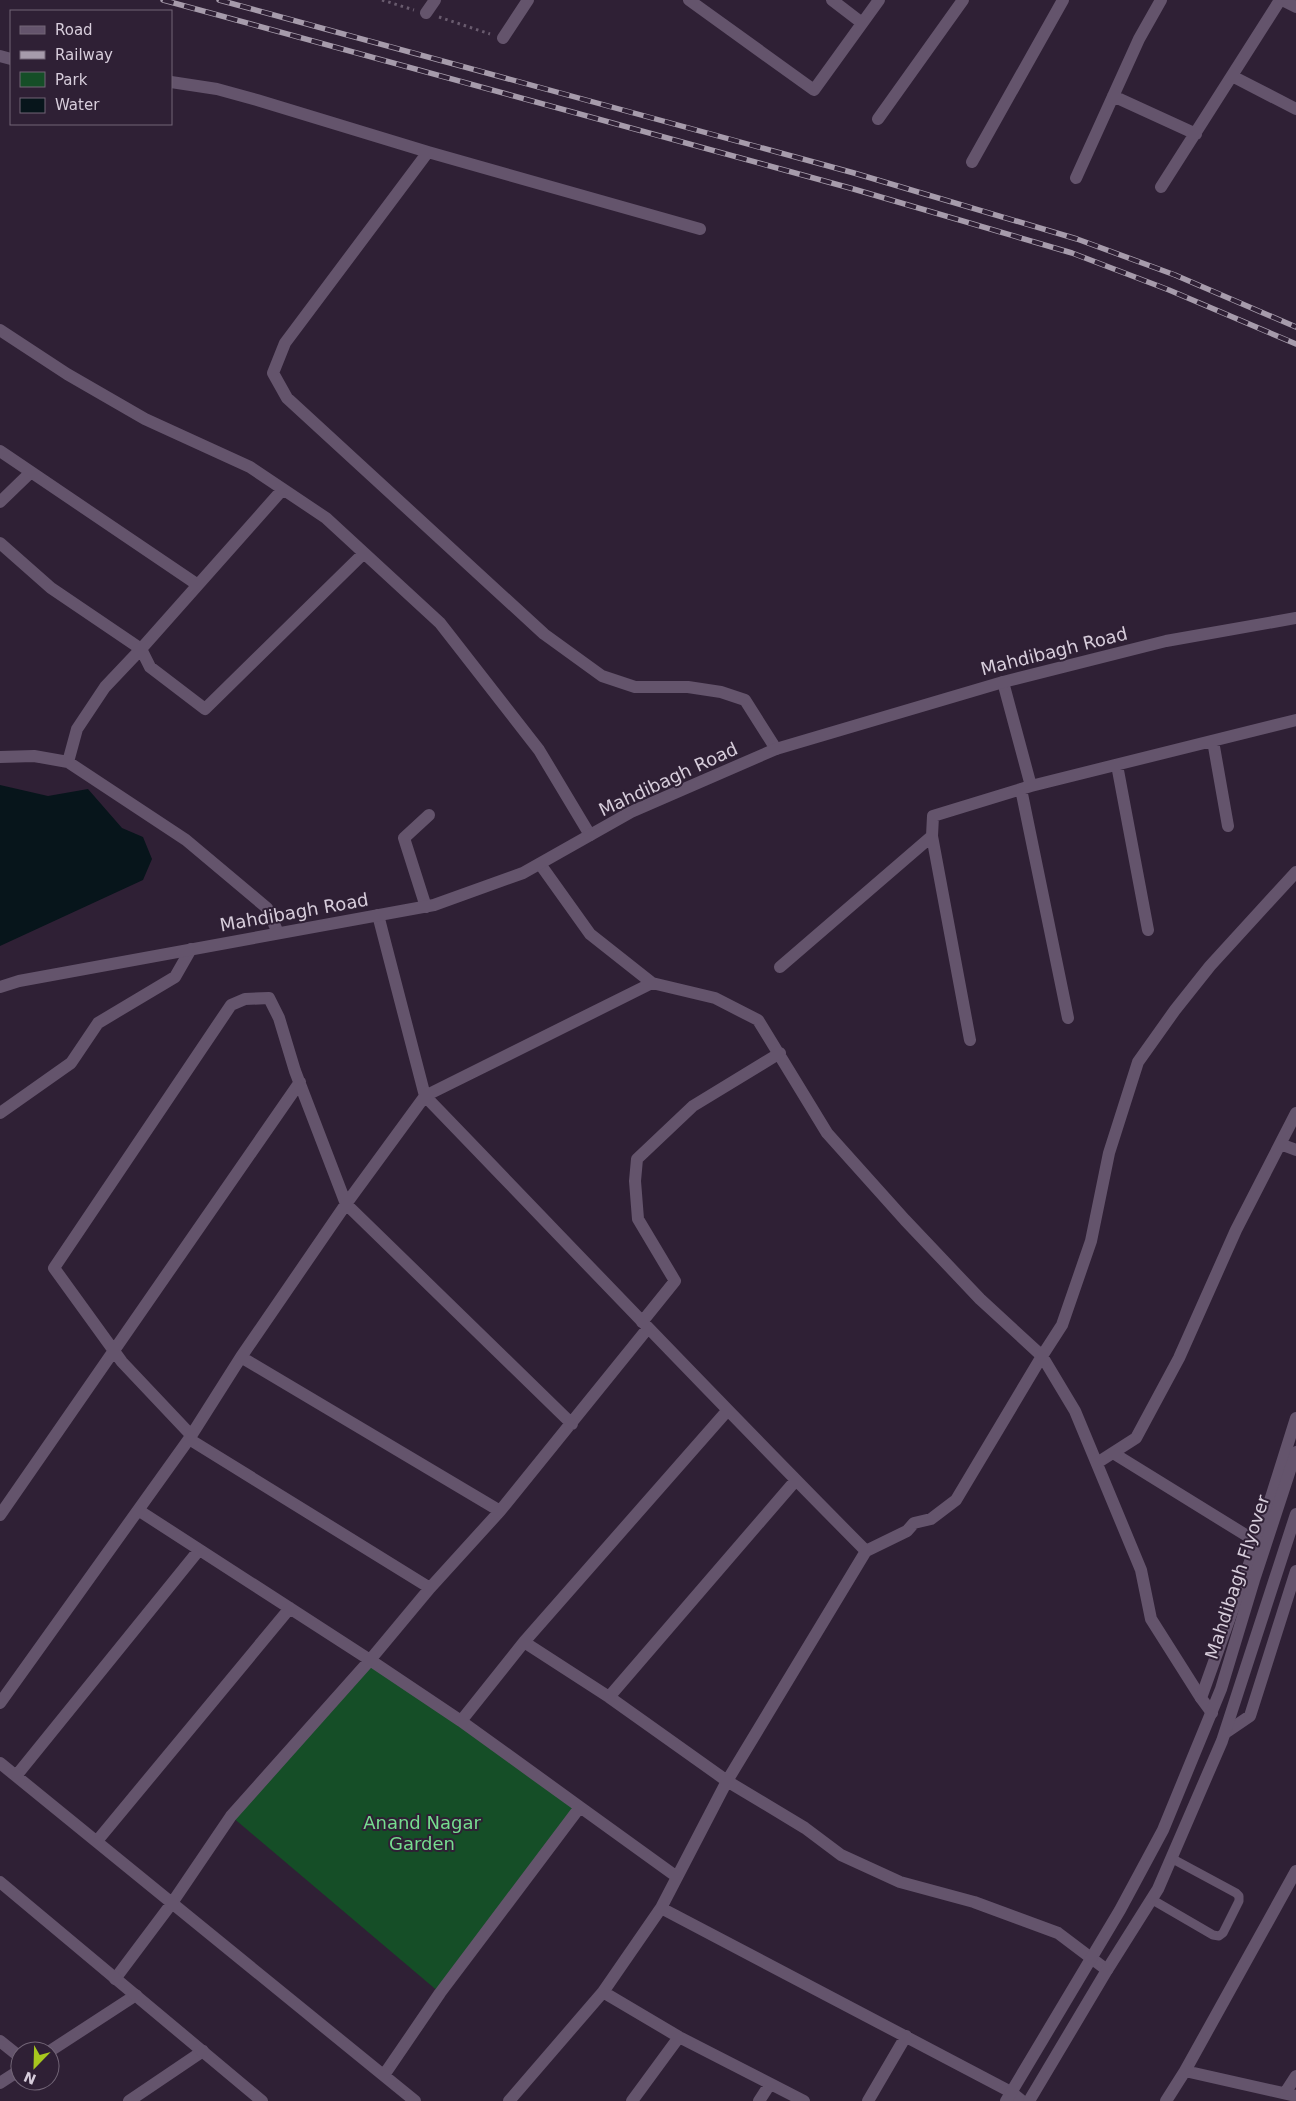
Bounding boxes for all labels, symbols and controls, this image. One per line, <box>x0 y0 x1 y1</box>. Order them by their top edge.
legend <box>10 10 172 125</box>
text: Road <box>55 21 93 39</box>
text: Railway <box>55 46 113 64</box>
text: Park <box>55 71 88 89</box>
text: Water <box>55 96 100 114</box>
street label: Mahdibagh Road <box>978 623 1130 679</box>
street label: Mahdibagh Road <box>595 738 741 820</box>
street label: Mahdibagh Road <box>218 889 370 935</box>
street label: Mahdibagh Flyover <box>1201 1492 1274 1662</box>
park label: Anand Nagar Garden <box>363 1812 481 1854</box>
north arrow <box>10 2041 60 2091</box>
text: N <box>21 2068 38 2088</box>

